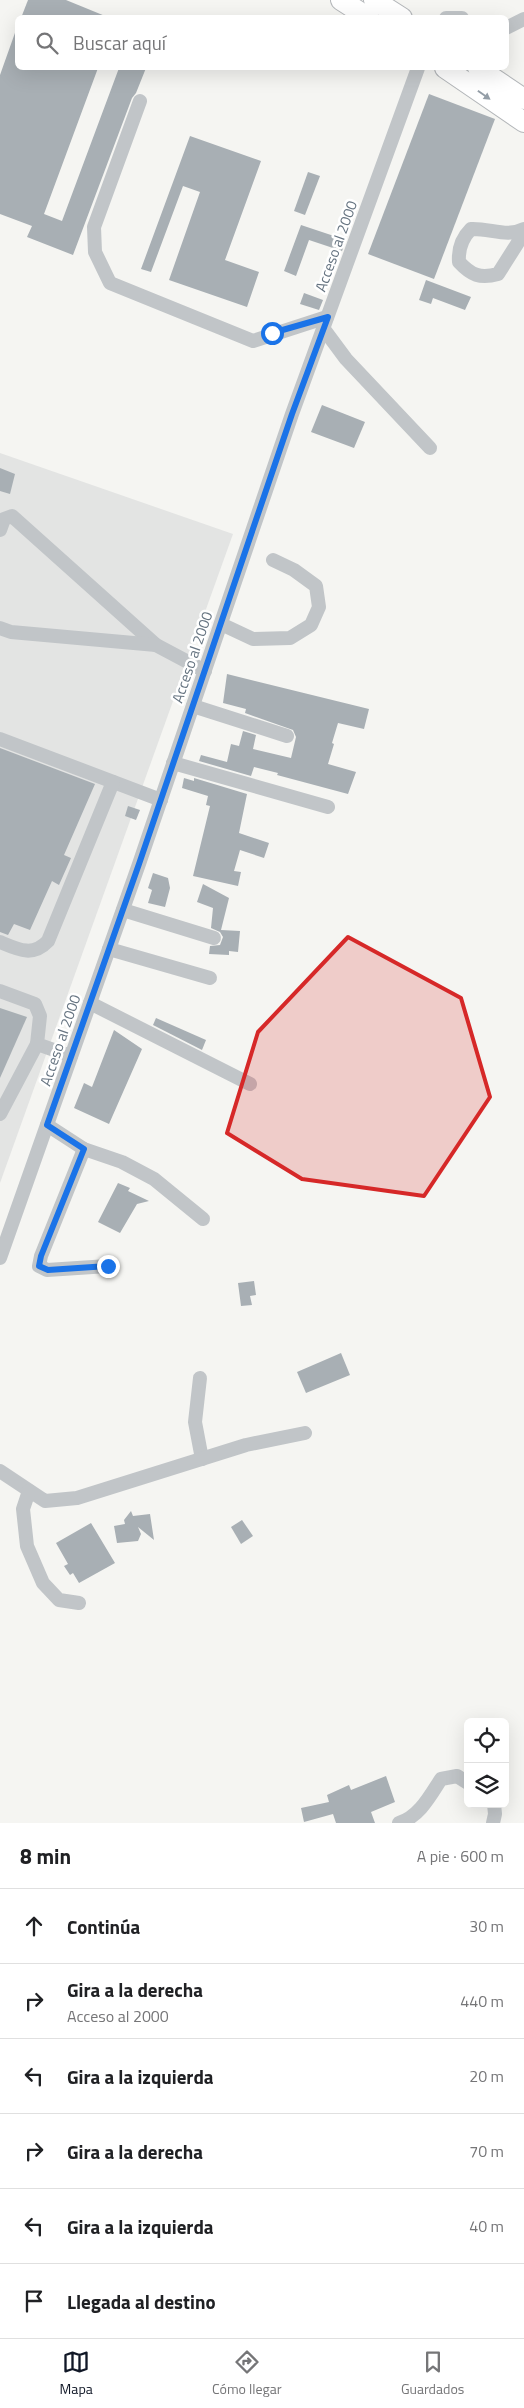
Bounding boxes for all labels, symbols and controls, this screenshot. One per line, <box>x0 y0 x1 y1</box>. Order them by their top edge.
search box <box>15 15 509 70</box>
text: Buscar aquí <box>73 28 166 57</box>
icon: search <box>33 29 61 57</box>
one-way arrow <box>478 90 491 100</box>
street label: Acceso al 2000 <box>309 197 363 295</box>
route start <box>261 322 284 345</box>
street label: Acceso al 2000 <box>166 608 218 706</box>
street label: Acceso al 2000 <box>34 991 86 1089</box>
route end <box>97 1255 120 1278</box>
map controls <box>464 1718 509 1808</box>
button: locate <box>464 1718 509 1763</box>
button: layers <box>464 1763 509 1808</box>
text: 8 min <box>20 1840 71 1872</box>
text: A pie · 600 m <box>417 1844 504 1868</box>
icon: ahead <box>20 1912 48 1940</box>
text: Continúa <box>67 1912 140 1941</box>
text: 30 m <box>469 1914 504 1938</box>
text: Gira a la derecha <box>67 1975 203 2004</box>
icon: right <box>20 1987 48 2015</box>
text: 440 m <box>460 1989 504 2013</box>
text: Acceso al 2000 <box>67 2004 169 2028</box>
icon: left <box>20 2062 48 2090</box>
text: Gira a la izquierda <box>67 2062 214 2091</box>
text: 20 m <box>469 2064 504 2088</box>
icon: right <box>20 2137 48 2165</box>
text: Gira a la derecha <box>67 2137 203 2166</box>
text: 70 m <box>469 2139 504 2163</box>
icon: left <box>20 2212 48 2240</box>
text: Gira a la izquierda <box>67 2212 214 2241</box>
text: 40 m <box>469 2214 504 2238</box>
icon: arrive <box>20 2287 48 2315</box>
text: Llegada al destino <box>67 2287 216 2316</box>
tab: Mapa <box>60 2348 93 2399</box>
tab: Cómo llegar <box>212 2348 282 2399</box>
tab: Guardados <box>401 2348 464 2399</box>

